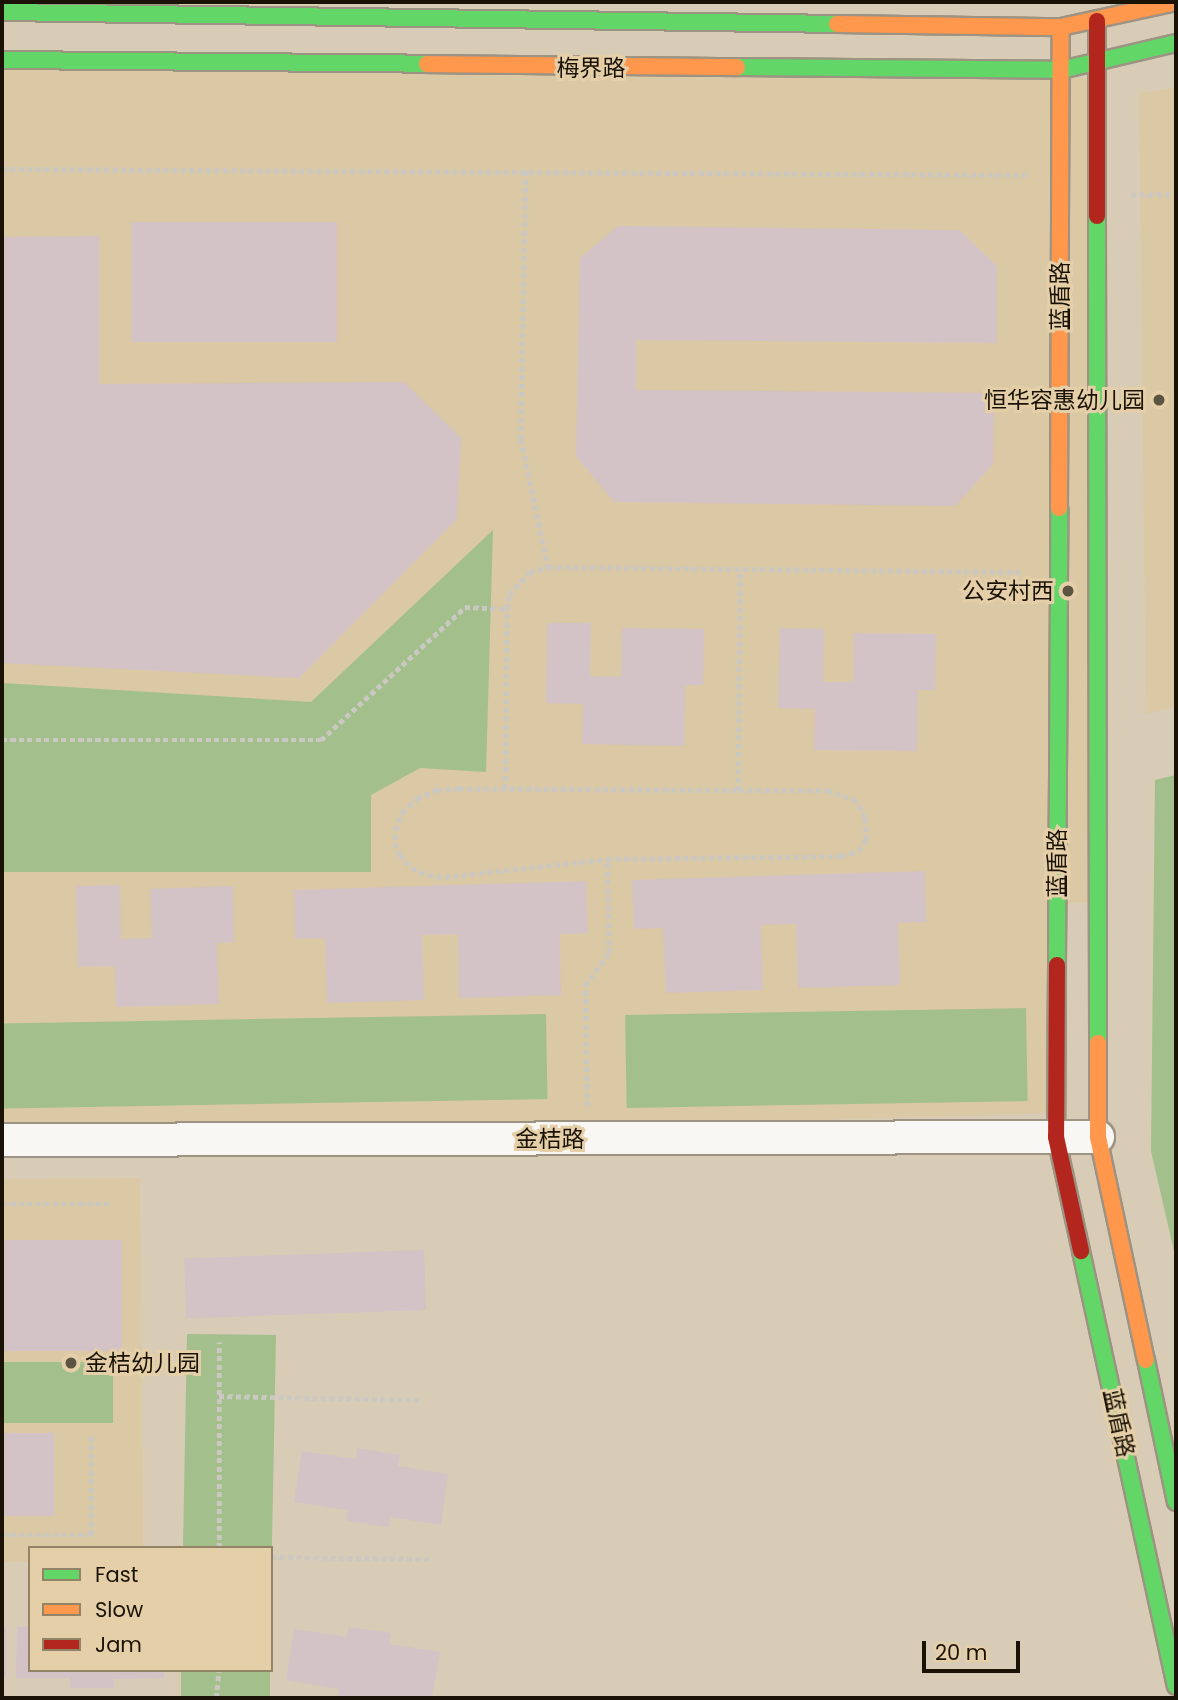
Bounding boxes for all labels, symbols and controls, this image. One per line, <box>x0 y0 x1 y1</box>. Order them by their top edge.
street label: 梅界路 <box>557 54 625 82</box>
street label: 蓝盾路 <box>1046 262 1074 330</box>
place label: 恒华容惠幼儿园 <box>984 386 1145 414</box>
marker: 恒华容惠幼儿园 <box>1151 392 1167 408</box>
place label: 公安村西 <box>962 577 1054 605</box>
marker: 公安村西 <box>1060 583 1076 599</box>
street label: 蓝盾路 <box>1043 829 1071 897</box>
street label: 金桔路 <box>516 1125 584 1153</box>
place label: 金桔幼儿园 <box>85 1349 200 1377</box>
marker: 金桔幼儿园 <box>63 1355 79 1371</box>
street label: 蓝盾路 <box>1098 1386 1140 1460</box>
legend <box>28 1546 273 1672</box>
text: Fast <box>95 1560 138 1589</box>
text: Slow <box>95 1595 143 1624</box>
scale bar <box>926 1626 1024 1670</box>
text: Jam <box>95 1630 142 1659</box>
text: 20 m <box>935 1638 988 1667</box>

